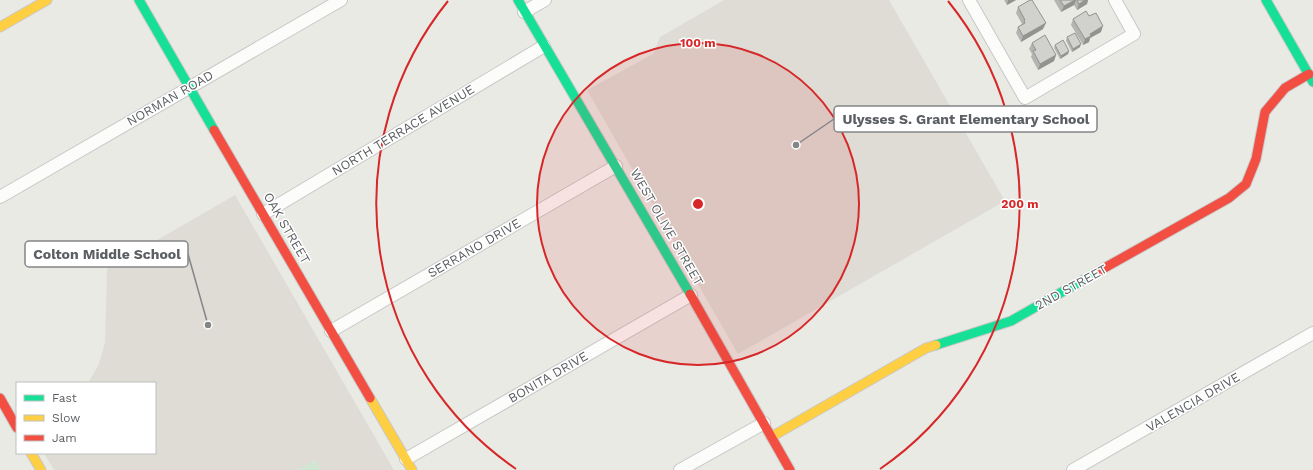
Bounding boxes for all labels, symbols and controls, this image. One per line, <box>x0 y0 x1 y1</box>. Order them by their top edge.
text: 100 m <box>680 36 716 50</box>
street label: NORMAN ROAD <box>124 67 216 129</box>
street label: NORTH TERRACE AVENUE <box>329 81 477 179</box>
callout: Ulysses S. Grant Elementary School <box>834 106 1097 132</box>
text: Ulysses S. Grant Elementary School <box>843 111 1090 127</box>
street label: WEST OLIVE STREET <box>627 166 707 288</box>
street label: OAK STREET <box>261 190 313 266</box>
centre of rings <box>691 197 705 211</box>
text: 200 m <box>1001 197 1039 211</box>
street label: SERRANO DRIVE <box>425 215 523 281</box>
callout: Colton Middle School <box>25 241 188 267</box>
text: Colton Middle School <box>33 246 181 262</box>
street label: 2ND STREET <box>1032 261 1110 313</box>
street label: BONITA DRIVE <box>506 348 590 406</box>
street label: VALENCIA DRIVE <box>1143 369 1243 435</box>
legend <box>16 382 156 454</box>
text: Fast <box>52 391 77 405</box>
text: Slow <box>52 411 80 425</box>
text: Jam <box>52 431 77 445</box>

